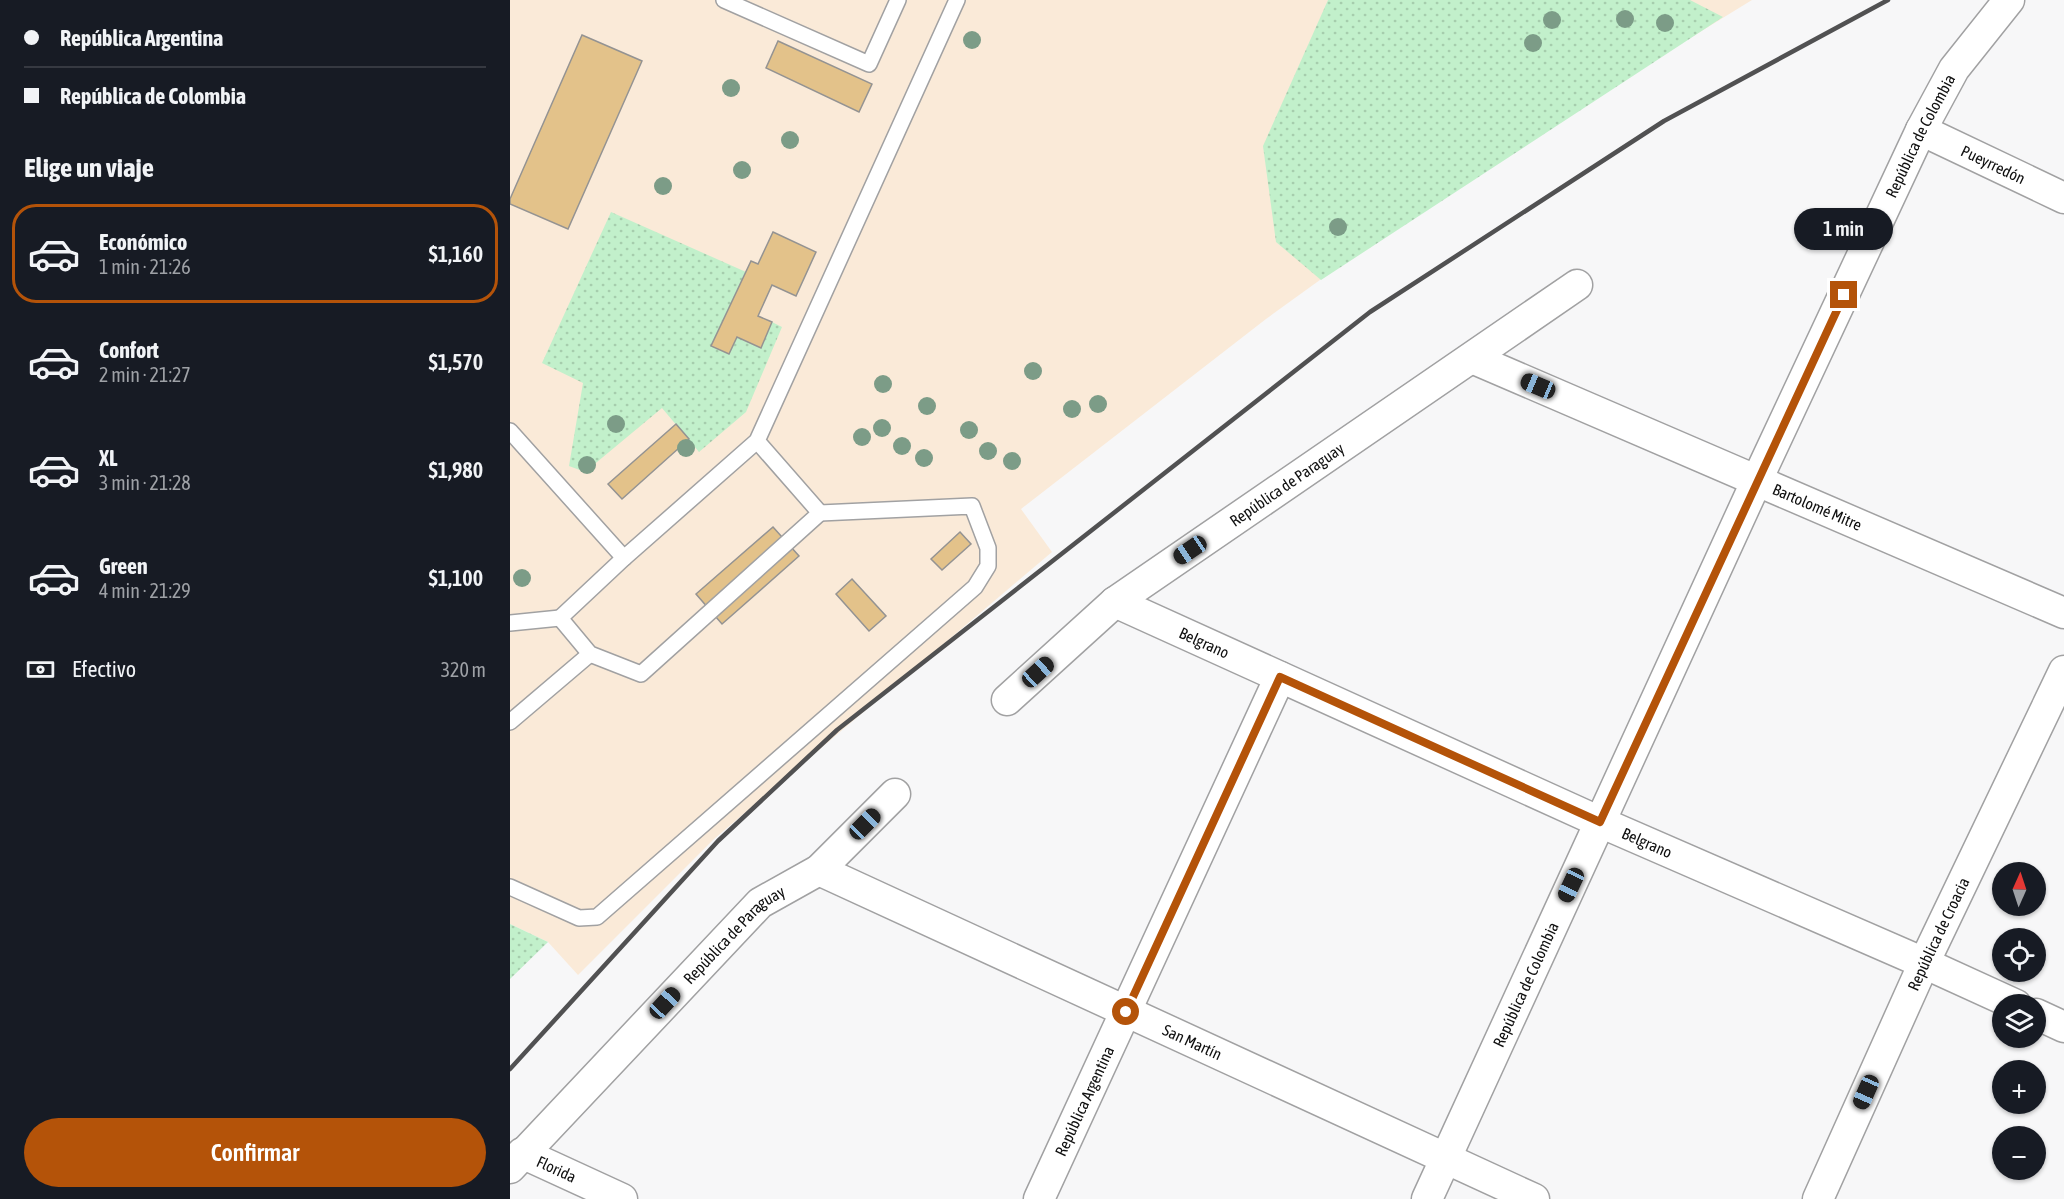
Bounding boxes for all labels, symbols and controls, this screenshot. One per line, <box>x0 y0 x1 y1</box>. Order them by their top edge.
text: República Argentina <box>60 25 223 51</box>
street label: República de Colombia <box>1882 71 1958 200</box>
text: República de Colombia <box>60 83 246 109</box>
street label: Pueyrredón <box>1958 141 2028 187</box>
text: Elige un viaje <box>24 152 154 183</box>
callout: 1 min <box>1794 208 1894 250</box>
text: 1 min <box>1823 217 1864 240</box>
icon: car <box>27 227 81 281</box>
text: Económico <box>99 229 187 255</box>
text: $1,160 <box>428 241 483 267</box>
text: 1 min · 21:26 <box>99 255 191 278</box>
route end <box>1830 281 1857 308</box>
icon: car <box>27 335 81 389</box>
text: Confort <box>99 337 159 363</box>
text: $1,570 <box>428 349 483 375</box>
text: 2 min · 21:27 <box>99 363 191 386</box>
car <box>1518 371 1558 401</box>
street label: República de Paraguay <box>1226 439 1348 530</box>
icon: car <box>27 443 81 497</box>
text: XL <box>99 445 117 471</box>
text: $1,980 <box>428 457 483 483</box>
text: 3 min · 21:28 <box>99 471 191 494</box>
street label: Bartolomé Mitre <box>1770 480 1865 534</box>
car <box>1170 532 1210 568</box>
icon: car <box>27 551 81 605</box>
text: Green <box>99 553 148 579</box>
text: $1,100 <box>428 565 483 591</box>
text: 4 min · 21:29 <box>99 579 191 602</box>
street label: Belgrano <box>1176 623 1232 662</box>
icon: cash <box>24 653 57 686</box>
car <box>1019 653 1057 691</box>
text: Efectivo <box>72 656 136 682</box>
text: 320 m <box>441 658 486 681</box>
car <box>846 805 884 843</box>
street label: Belgrano <box>1619 824 1675 861</box>
north arrow <box>1992 862 2046 916</box>
map controls <box>1992 862 2046 1180</box>
car <box>1555 865 1587 905</box>
street label: República de Croacia <box>1904 875 1973 993</box>
street label: República de Paraguay <box>680 882 789 987</box>
street label: República de Colombia <box>1489 919 1562 1050</box>
button: locate <box>1992 928 2046 982</box>
car <box>646 984 684 1022</box>
button: layers <box>1992 994 2046 1048</box>
route start <box>1112 998 1139 1025</box>
street label: San Martín <box>1160 1020 1225 1063</box>
street label: República Argentina <box>1051 1043 1117 1159</box>
button: + <box>1992 1060 2046 1114</box>
car <box>1850 1072 1882 1112</box>
button: Confirmar <box>24 1118 486 1187</box>
button: − <box>1992 1126 2046 1180</box>
street label: Florida <box>534 1152 579 1186</box>

